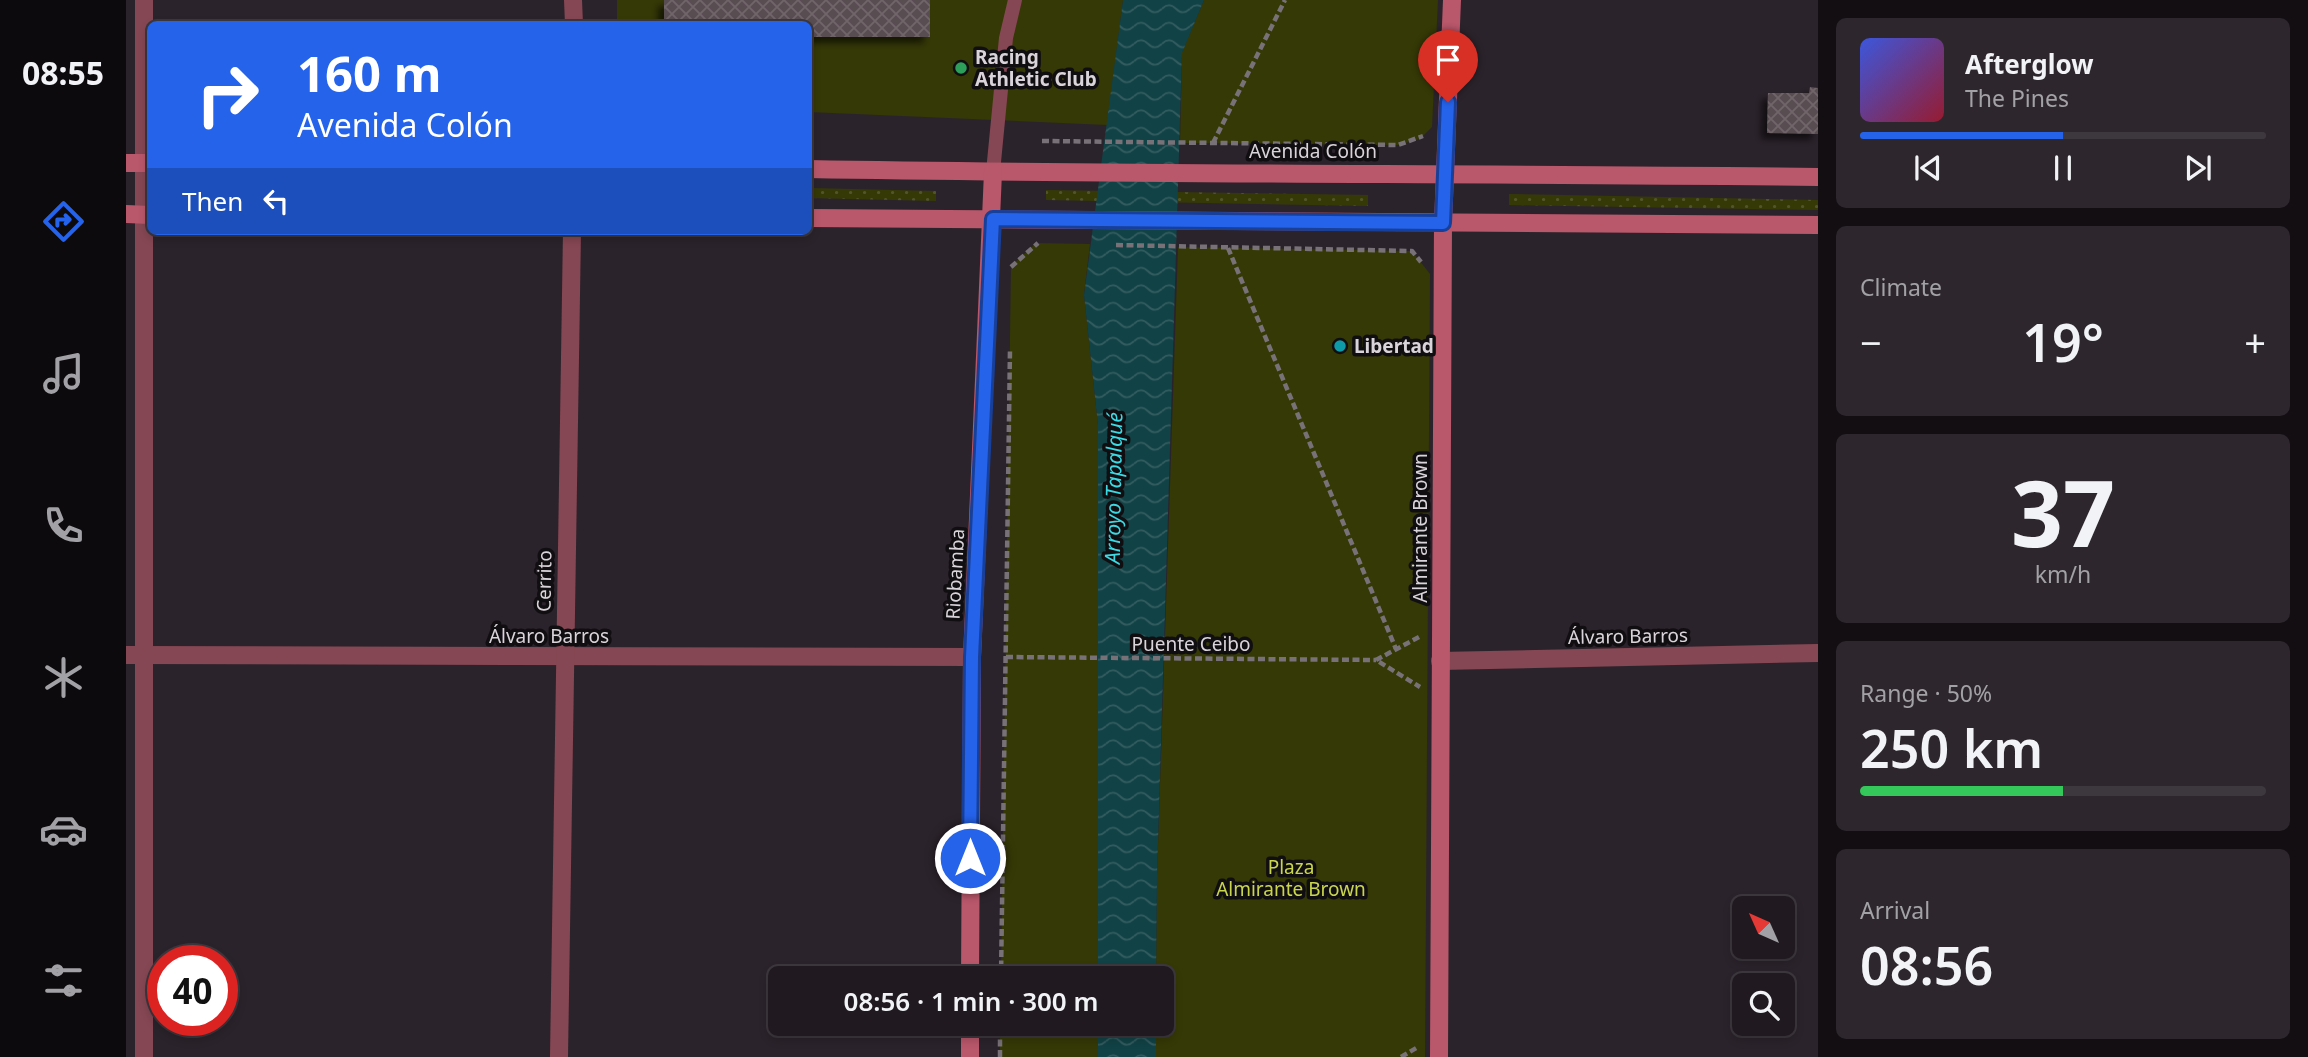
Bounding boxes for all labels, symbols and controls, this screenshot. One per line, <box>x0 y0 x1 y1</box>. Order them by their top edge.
pin <box>1418 30 1478 102</box>
text: 160 m <box>297 40 442 106</box>
icon: arrive <box>1429 41 1467 79</box>
place label: Racing Athletic Club <box>975 44 1097 92</box>
text: Afterglow <box>1965 46 2093 82</box>
icon: right <box>182 49 273 140</box>
text: 08:55 <box>22 51 104 94</box>
marker: Racing Athletic Club <box>953 60 969 76</box>
text: The Pines <box>1965 82 2069 114</box>
text: Avenida Colón <box>297 103 513 146</box>
street label: Avenida Colón <box>1249 138 1377 164</box>
icon: previous <box>1909 149 1947 187</box>
icon: pause <box>2044 149 2082 187</box>
icon: next <box>2179 149 2217 187</box>
icon: left <box>257 182 295 220</box>
text: Then <box>182 183 243 219</box>
icon: directions <box>39 197 88 246</box>
text: Climate <box>1860 271 1942 303</box>
text: 19° <box>2022 306 2104 377</box>
text: − <box>1860 316 1882 368</box>
text: + <box>2244 316 2266 368</box>
place label: Libertad <box>1354 333 1434 359</box>
marker: Libertad <box>1332 338 1348 354</box>
icon: music <box>39 349 88 398</box>
water label: Arroyo Tapalqué <box>1098 411 1128 566</box>
text: 37 <box>2011 450 2115 574</box>
street label: Almirante Brown <box>1407 453 1433 603</box>
icon: phone <box>39 501 88 550</box>
street label: Riobamba <box>940 528 970 620</box>
street label: Cerrito <box>530 550 558 612</box>
text: km/h <box>2035 558 2091 590</box>
street label: Álvaro Barros <box>1568 622 1688 650</box>
street label: Álvaro Barros <box>489 623 609 649</box>
street label: Puente Ceibo <box>1131 631 1251 657</box>
icon: climate <box>39 653 88 702</box>
text: Range · 50% <box>1860 677 1992 709</box>
text: 250 km <box>1860 712 2043 783</box>
icon: car <box>39 805 88 854</box>
position arrow <box>933 821 1007 895</box>
park label: Plaza Almirante Brown <box>1216 854 1366 902</box>
text: Arrival <box>1860 894 1930 926</box>
north arrow <box>1732 896 1796 959</box>
map controls <box>1732 896 1795 1036</box>
text: 08:56 <box>1860 929 1993 1000</box>
speed limit sign: 40 <box>147 945 238 1036</box>
icon: filters <box>39 956 88 1005</box>
button: search <box>1732 973 1795 1036</box>
text: 08:56 · 1 min · 300 m <box>844 983 1098 1019</box>

